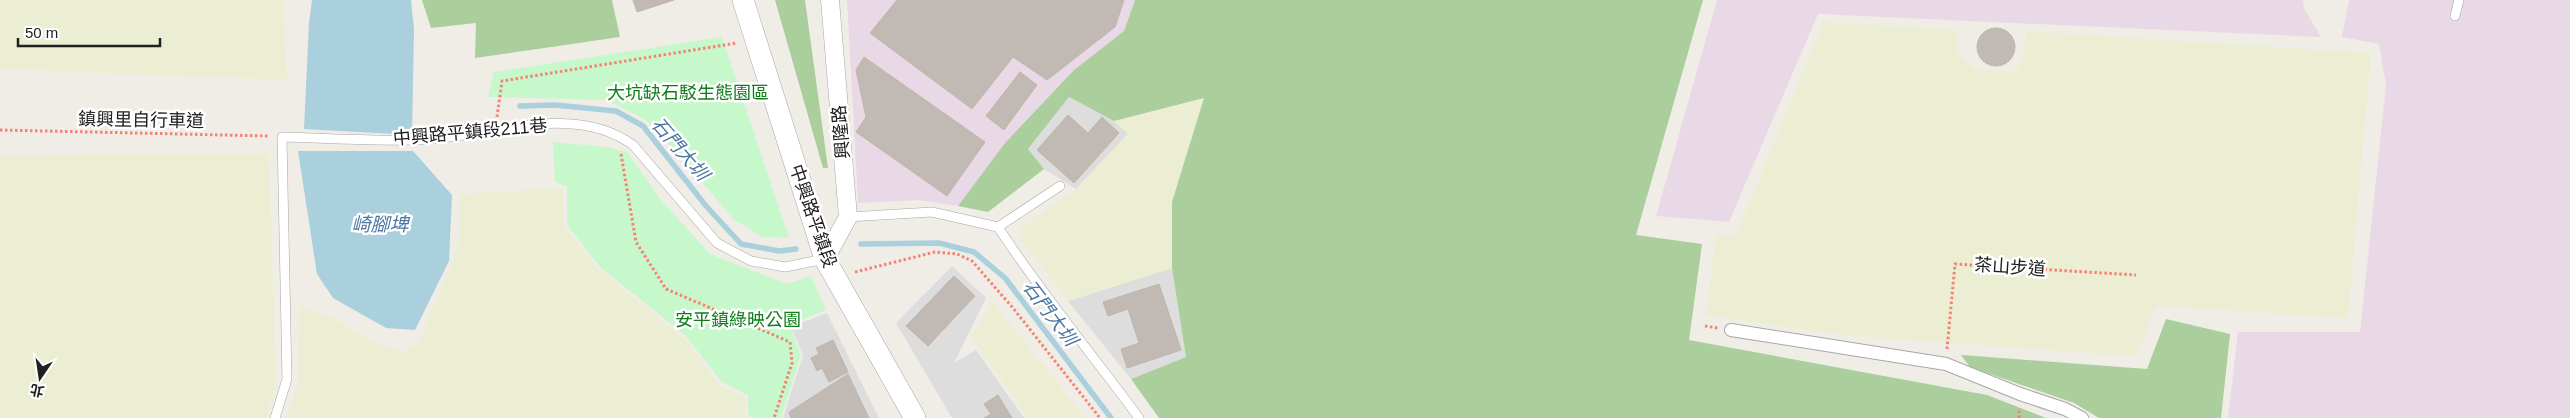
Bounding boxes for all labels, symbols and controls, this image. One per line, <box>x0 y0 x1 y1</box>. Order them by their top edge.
scale bar <box>18 15 160 47</box>
text: 50 m <box>25 24 58 41</box>
park label: 大坑缺石駁生態園區 <box>607 83 769 103</box>
street label: 興隆路 <box>829 104 853 160</box>
street label: 鎮興里自行車道 <box>78 109 204 131</box>
water label: 石門大圳 <box>647 113 715 187</box>
street label: 中興路平鎮段211巷 <box>392 115 548 149</box>
street label: 中興路平鎮段 <box>786 162 840 270</box>
water label: 崎腳埤 <box>351 214 410 235</box>
street label: 茶山步道 <box>1973 255 2047 279</box>
water label: 石門大圳 <box>1019 276 1083 352</box>
park label: 安平鎮綠映公園 <box>675 310 801 330</box>
north arrow <box>15 353 65 403</box>
text: 北 <box>28 381 46 400</box>

